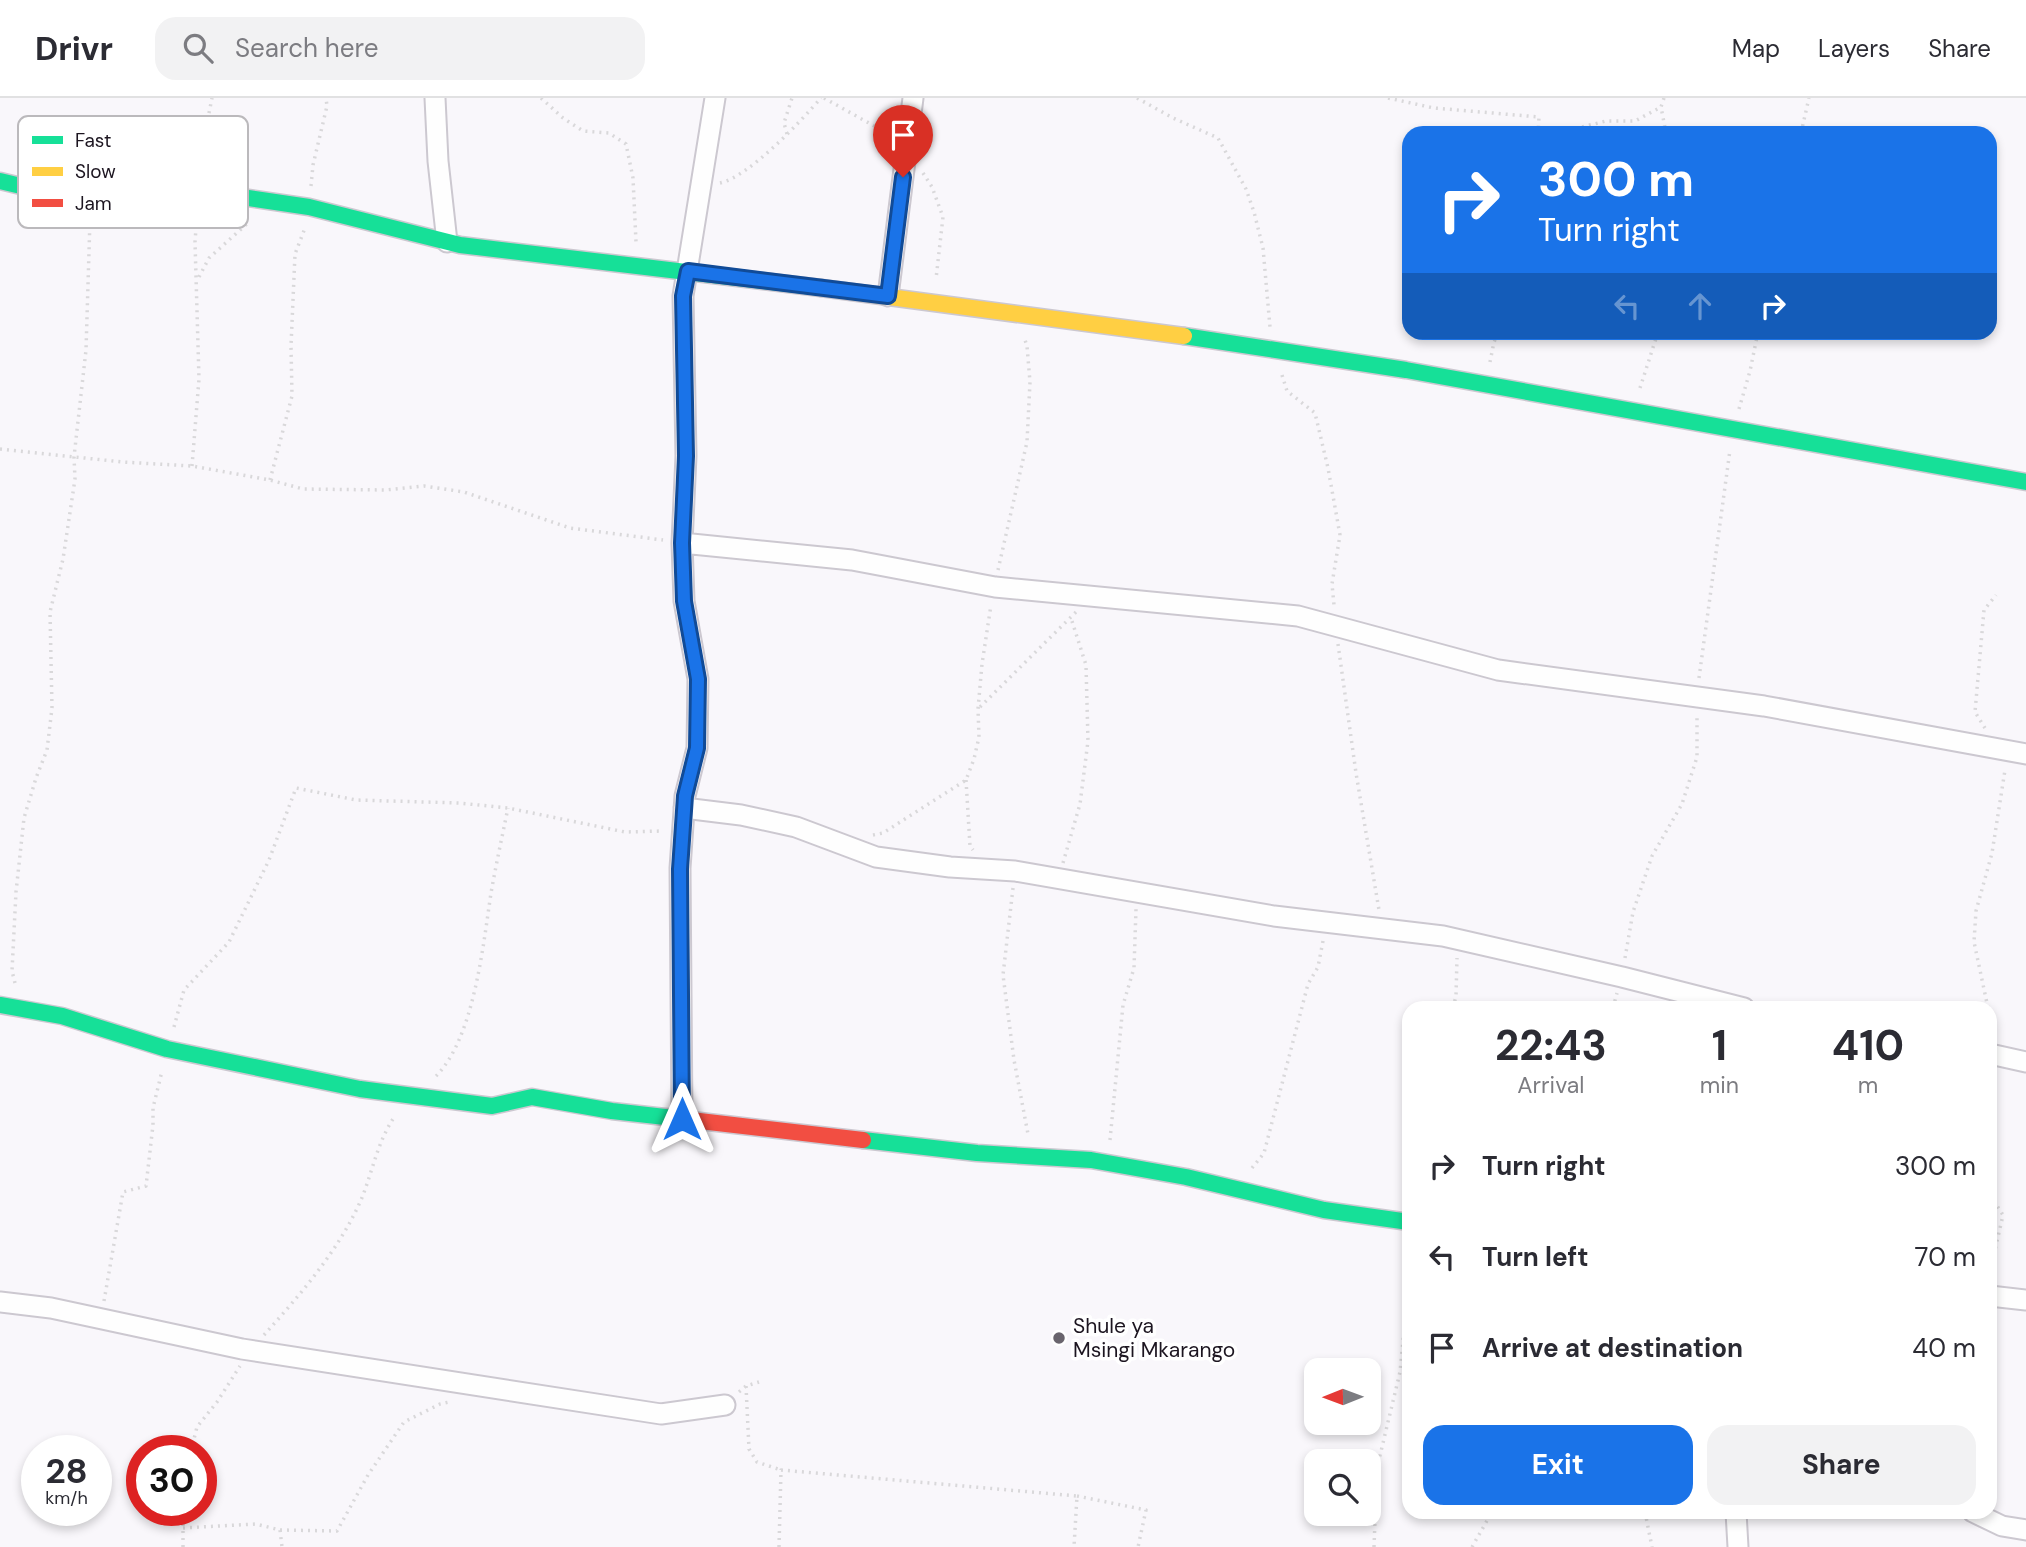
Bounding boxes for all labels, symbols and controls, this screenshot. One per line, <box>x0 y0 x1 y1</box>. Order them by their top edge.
search box <box>155 17 645 80</box>
text: Drivr <box>35 27 113 70</box>
icon: search <box>179 29 217 67</box>
text: Search here <box>235 31 378 65</box>
text: Map <box>1732 33 1780 64</box>
text: Layers <box>1818 33 1890 64</box>
text: Share <box>1928 33 1991 64</box>
pin <box>873 105 933 177</box>
legend <box>18 116 248 228</box>
icon: arrive <box>884 116 922 154</box>
text: Fast <box>75 128 111 153</box>
text: 300 m <box>1538 147 1694 211</box>
icon: right <box>1423 154 1514 245</box>
text: Slow <box>75 159 116 184</box>
text: Jam <box>75 191 112 216</box>
text: Turn right <box>1538 209 1680 251</box>
icon: left <box>1608 287 1646 325</box>
icon: ahead <box>1681 287 1719 325</box>
icon: right <box>1754 287 1792 325</box>
text: 22:43 <box>1495 1018 1607 1073</box>
text: 1 <box>1712 1018 1727 1073</box>
text: 410 <box>1832 1018 1904 1073</box>
text: Arrival <box>1517 1070 1584 1100</box>
text: min <box>1700 1070 1739 1100</box>
text: m <box>1858 1070 1878 1100</box>
position arrow <box>645 1082 719 1156</box>
icon: right <box>1423 1147 1461 1185</box>
text: Turn right <box>1482 1149 1606 1183</box>
text: 300 m <box>1895 1149 1976 1183</box>
icon: left <box>1423 1238 1461 1276</box>
text: Turn left <box>1482 1240 1589 1274</box>
text: 70 m <box>1915 1240 1976 1274</box>
place label: Shule ya Msingi Mkarango <box>1073 1312 1235 1364</box>
icon: arrive <box>1423 1329 1461 1367</box>
marker: Shule ya Msingi Mkarango <box>1051 1330 1067 1346</box>
text: Arrive at destination <box>1482 1331 1743 1365</box>
text: 40 m <box>1912 1331 1976 1365</box>
north arrow <box>1304 1358 1381 1435</box>
map controls <box>1304 1358 1381 1526</box>
button: Exit <box>1423 1425 1693 1505</box>
button: Share <box>1707 1425 1976 1505</box>
speed limit sign: 30 <box>126 1435 217 1526</box>
text: 28 <box>45 1448 88 1494</box>
button: search <box>1304 1449 1381 1526</box>
text: km/h <box>45 1486 88 1510</box>

